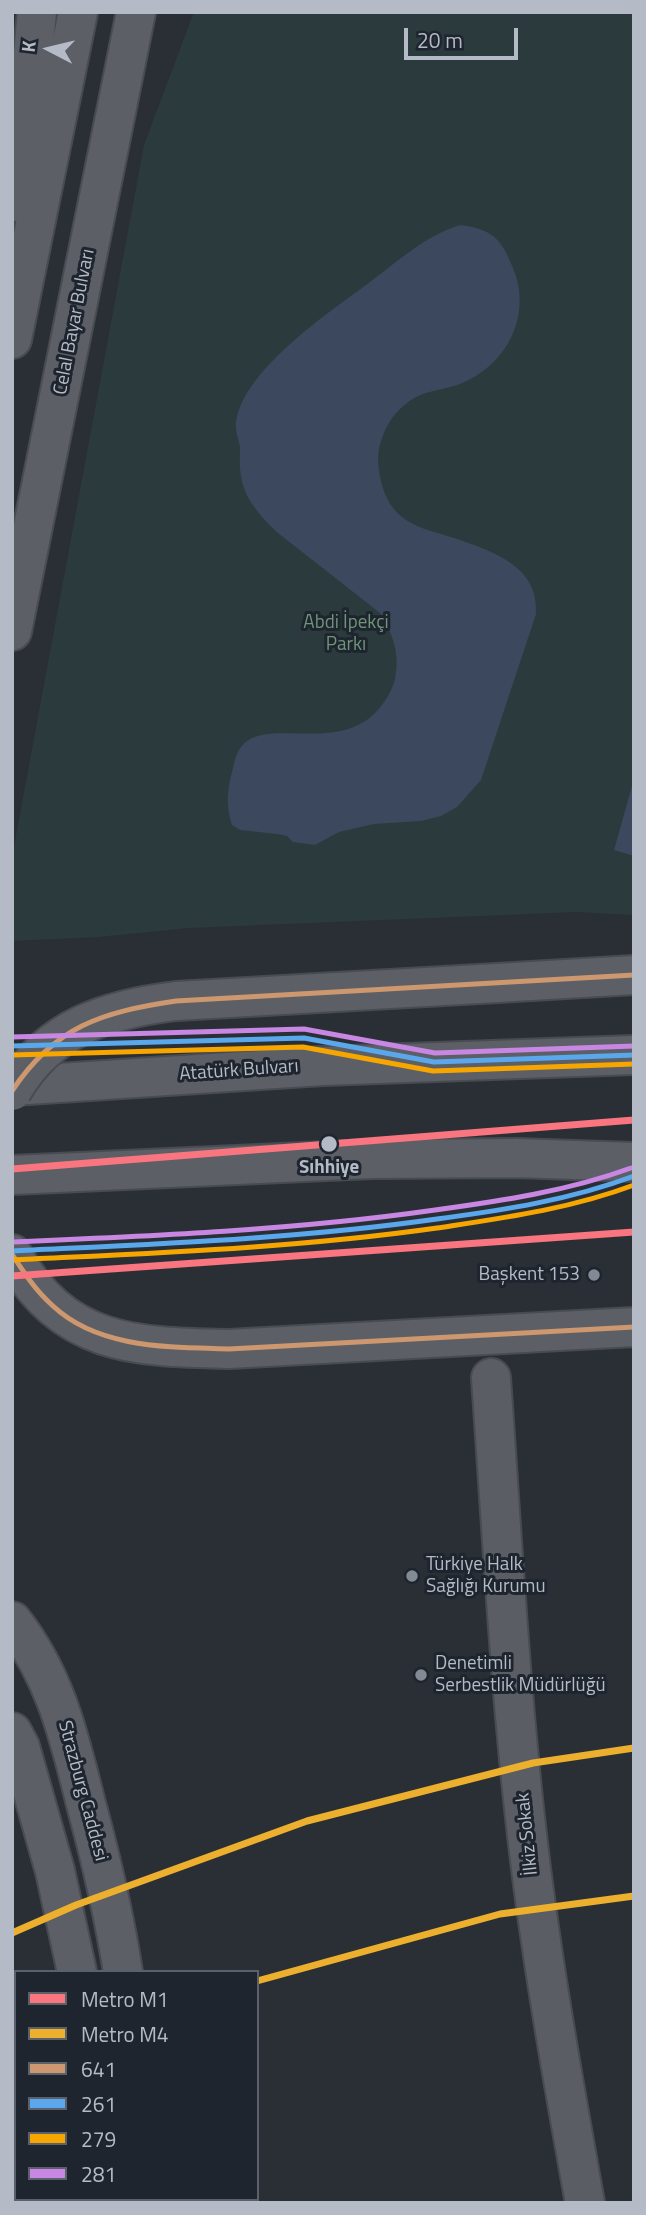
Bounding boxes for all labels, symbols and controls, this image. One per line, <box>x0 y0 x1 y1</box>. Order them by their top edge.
north arrow <box>14 14 84 84</box>
scale bar <box>408 14 522 58</box>
text: 20 m <box>417 24 463 56</box>
text: K <box>13 39 43 54</box>
street label: Celal Bayar Bulvarı <box>50 247 100 397</box>
park label: Abdi İpekçi Parkı <box>303 612 389 656</box>
street label: Atatürk Bulvarı <box>179 1055 299 1087</box>
marker: Sıhhiye <box>319 1134 339 1154</box>
place label: Sıhhiye <box>299 1157 359 1179</box>
place label: Başkent 153 <box>479 1264 580 1286</box>
marker: Başkent 153 <box>586 1267 602 1283</box>
place label: Türkiye Halk Sağlığı Kurumu <box>426 1554 546 1598</box>
marker: Türkiye Halk Sağlığı Kurumu <box>404 1568 420 1584</box>
place label: Denetimli Serbestlik Müdürlüğü <box>435 1653 605 1697</box>
marker: Denetimli Serbestlik Müdürlüğü <box>413 1667 429 1683</box>
street label: Strazburg Caddesi <box>52 1718 112 1864</box>
street label: İlkiz Sokak <box>512 1791 544 1877</box>
legend <box>14 1970 259 2201</box>
text: Metro M1 <box>81 1983 169 2015</box>
text: Metro M4 <box>81 2018 169 2050</box>
text: 641 <box>81 2053 116 2085</box>
text: 261 <box>81 2088 116 2120</box>
text: 279 <box>81 2123 116 2155</box>
text: 281 <box>81 2158 116 2190</box>

